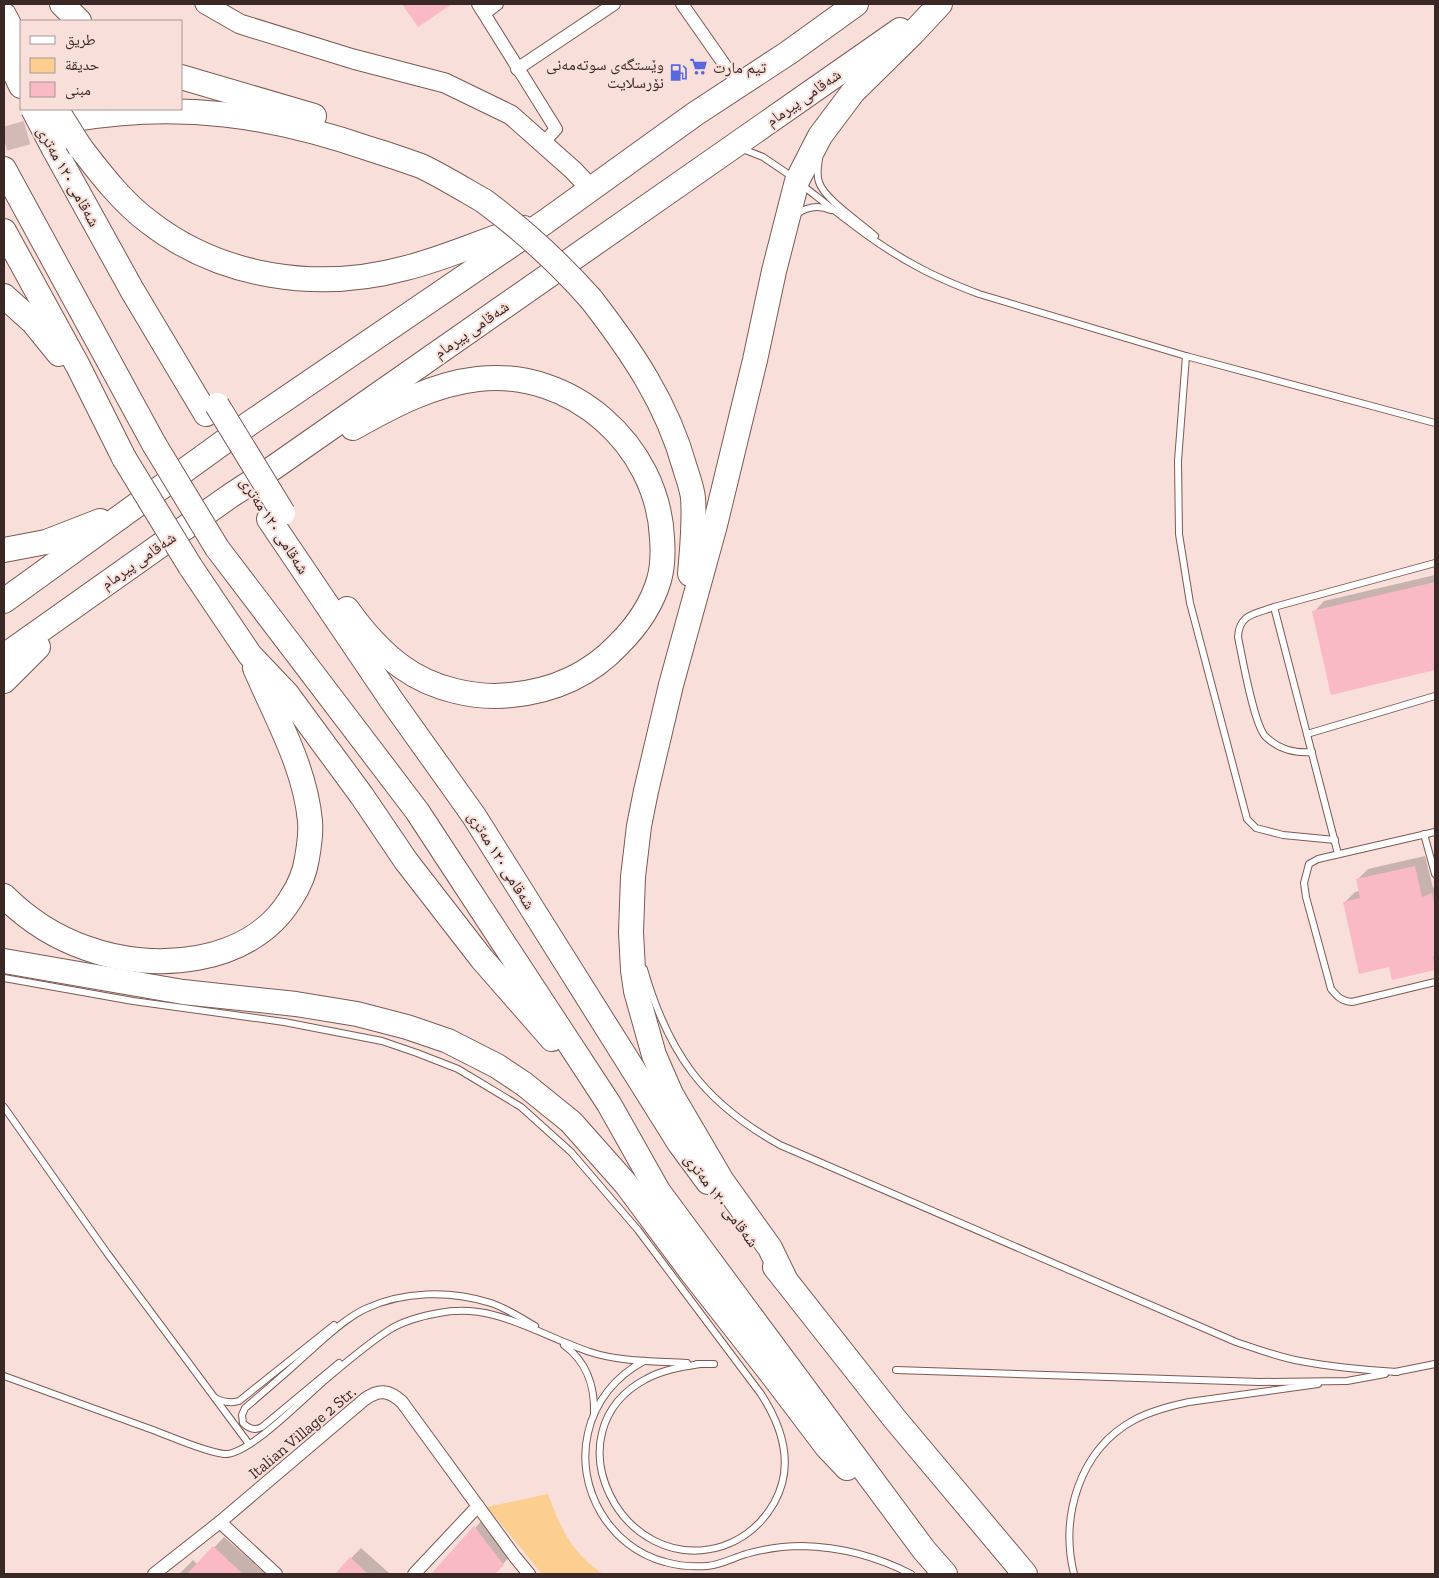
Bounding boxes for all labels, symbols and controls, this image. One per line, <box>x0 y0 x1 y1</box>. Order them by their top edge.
legend <box>20 20 182 110</box>
text: طريق <box>65 31 96 50</box>
place label: وێستگەی سوتەمەنی نۆرسلایت <box>546 55 664 92</box>
text: حديقة <box>65 56 100 74</box>
supermarket icon: تيم مارت <box>689 57 709 77</box>
place label: تيم مارت <box>713 58 766 78</box>
fuel station icon: وێستگەی سوتەمەنی نۆرسلایت <box>668 63 688 83</box>
street label: شەقامی پیرمام <box>762 65 845 131</box>
text: مبنى <box>65 81 91 100</box>
street label: شەقامی ١٢٠ مەتری <box>32 123 104 230</box>
street label: شەقامی پیرمام <box>430 297 513 363</box>
street label: شەقامی ١٢٠ مەتری <box>235 473 313 578</box>
street label: شەقامی پیرمام <box>97 528 180 594</box>
street label: شەقامی ١٢٠ مەتری <box>463 808 539 913</box>
street label: شەقامی ١٢٠ مەتری <box>680 1150 763 1251</box>
street label: Italian Village 2 Str. <box>245 1382 360 1483</box>

